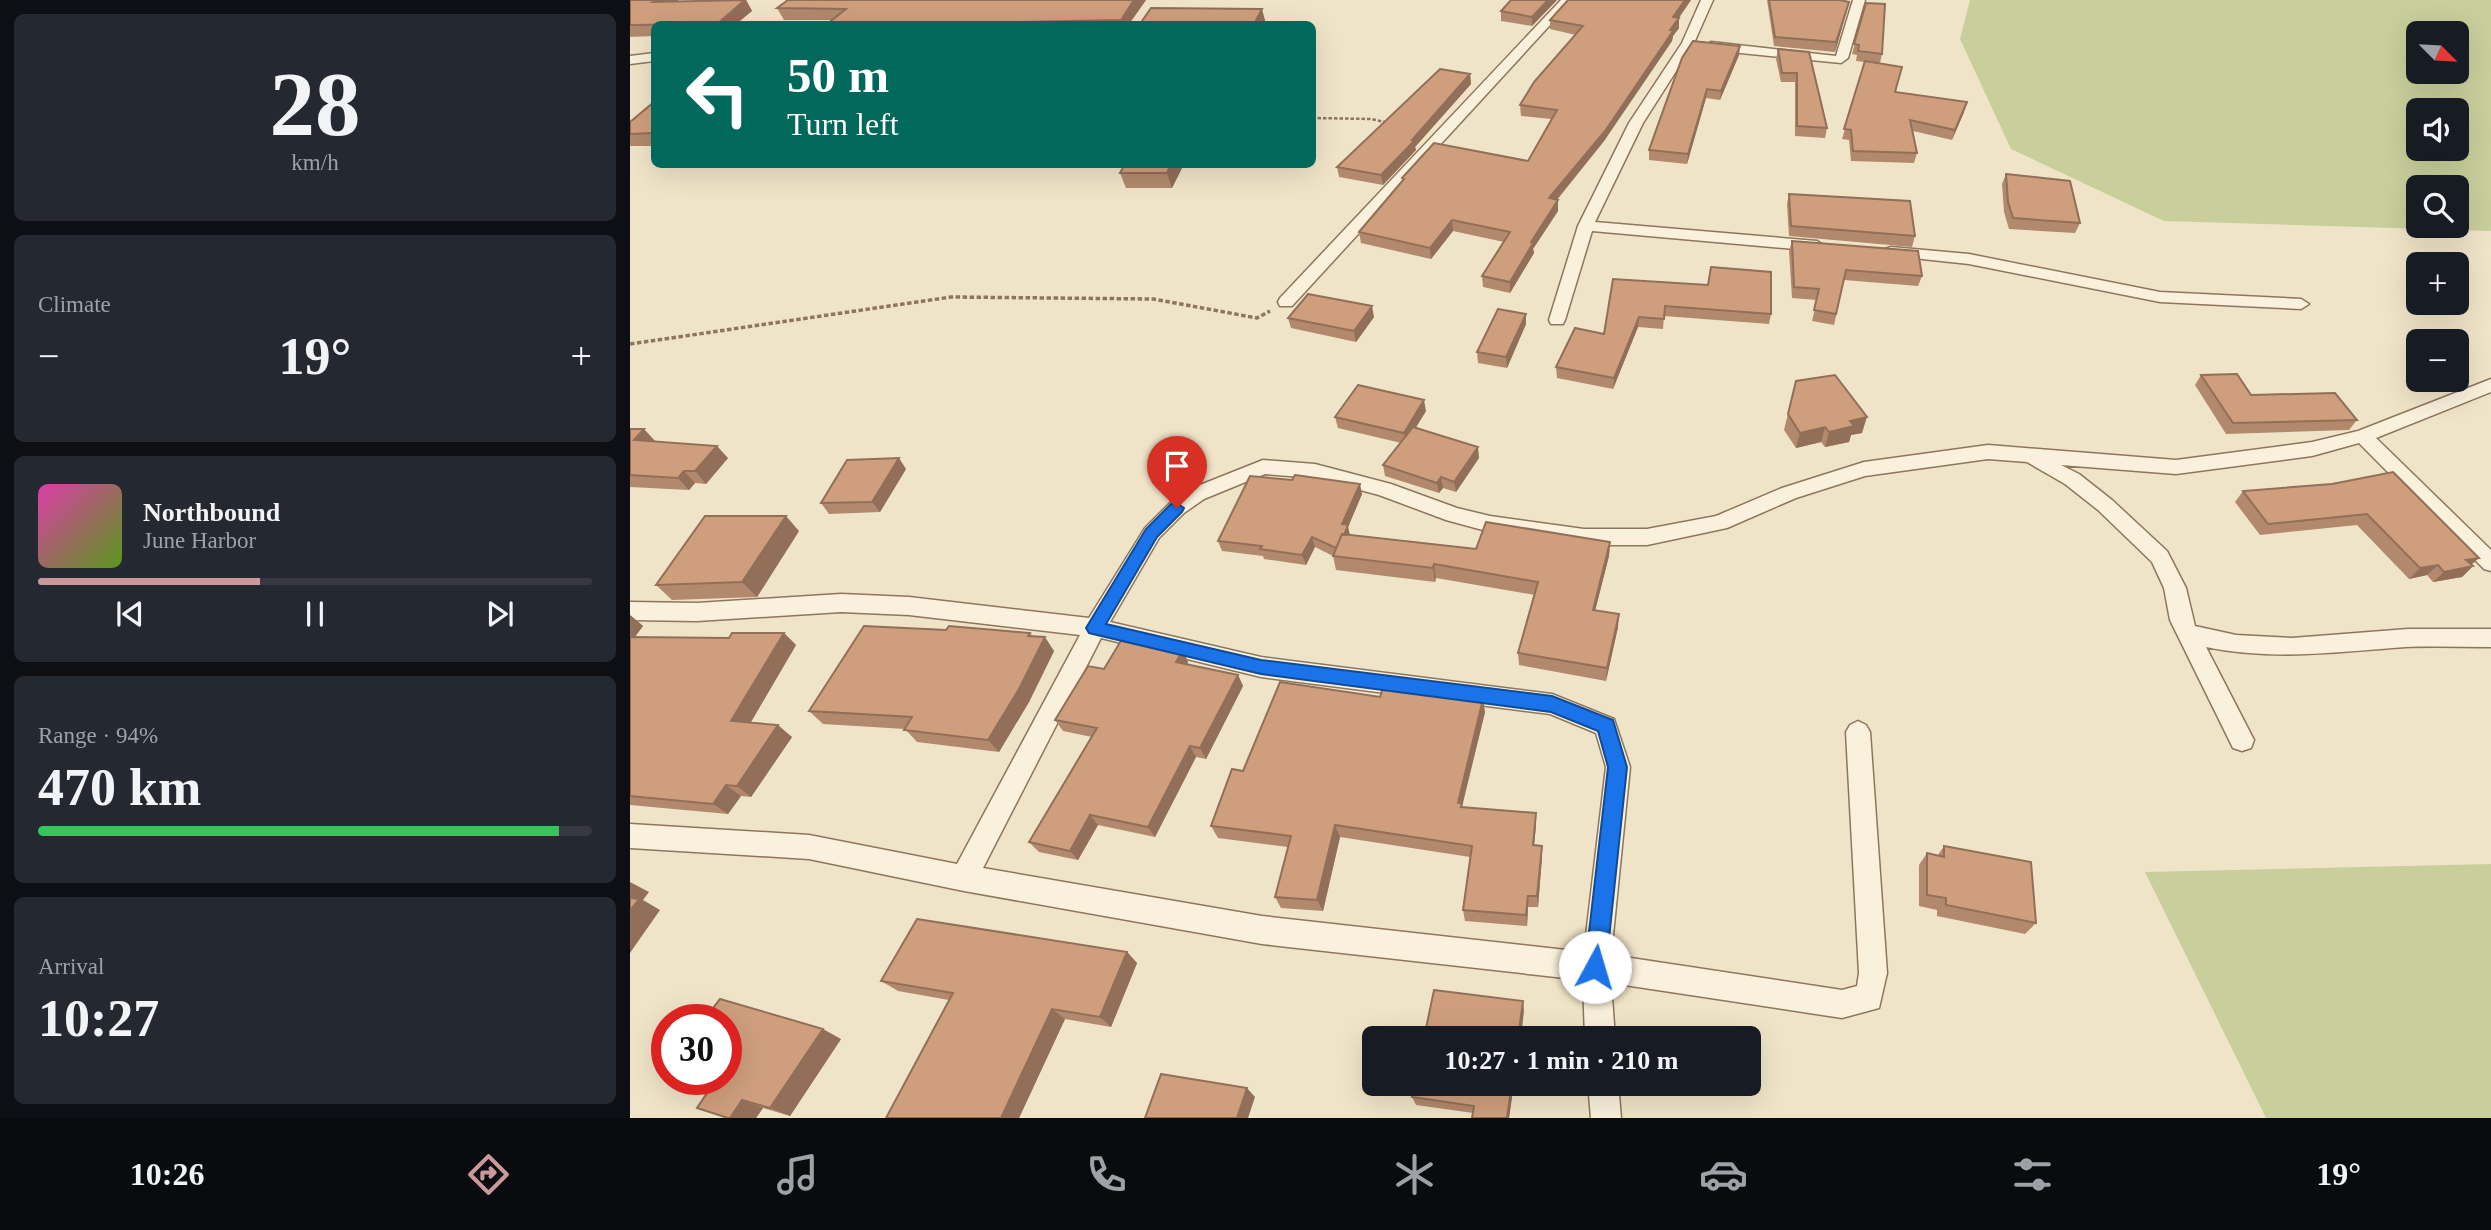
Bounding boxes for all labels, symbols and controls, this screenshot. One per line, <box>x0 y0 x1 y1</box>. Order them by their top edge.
north arrow <box>2406 21 2469 84</box>
map controls <box>2406 21 2469 392</box>
text: 50 m <box>787 48 889 103</box>
icon: left <box>672 49 763 140</box>
text: 28 <box>270 54 361 155</box>
button: sound <box>2406 98 2469 161</box>
text: Turn left <box>787 106 899 142</box>
text: km/h <box>291 150 339 175</box>
button: search <box>2406 175 2469 238</box>
button: + <box>2406 252 2469 315</box>
text: Climate <box>38 292 111 317</box>
text: 19° <box>279 328 351 385</box>
button: − <box>2406 329 2469 392</box>
text: − <box>38 335 59 377</box>
text: + <box>571 335 592 377</box>
pin <box>1147 436 1207 508</box>
icon: arrive <box>1158 447 1196 485</box>
text: Northbound <box>143 498 280 527</box>
text: June Harbor <box>143 528 256 553</box>
icon: previous <box>111 595 149 633</box>
icon: pause <box>296 595 334 633</box>
icon: next <box>481 595 519 633</box>
text: Range · 94% <box>38 723 158 748</box>
text: 470 km <box>38 759 201 816</box>
position arrow <box>1558 930 1632 1004</box>
text: Arrival <box>38 954 104 979</box>
text: 10:27 <box>38 990 159 1047</box>
speed limit sign: 30 <box>651 1004 742 1095</box>
text: 10:27 · 1 min · 210 m <box>1445 1046 1679 1075</box>
icon: directions <box>464 1150 513 1199</box>
icon: music <box>773 1150 822 1199</box>
icon: phone <box>1082 1150 1131 1199</box>
icon: climate <box>1390 1150 1439 1199</box>
icon: car <box>1699 1150 1748 1199</box>
icon: filters <box>2008 1150 2057 1199</box>
text: 10:26 <box>130 1156 205 1192</box>
text: 19° <box>2316 1156 2361 1192</box>

